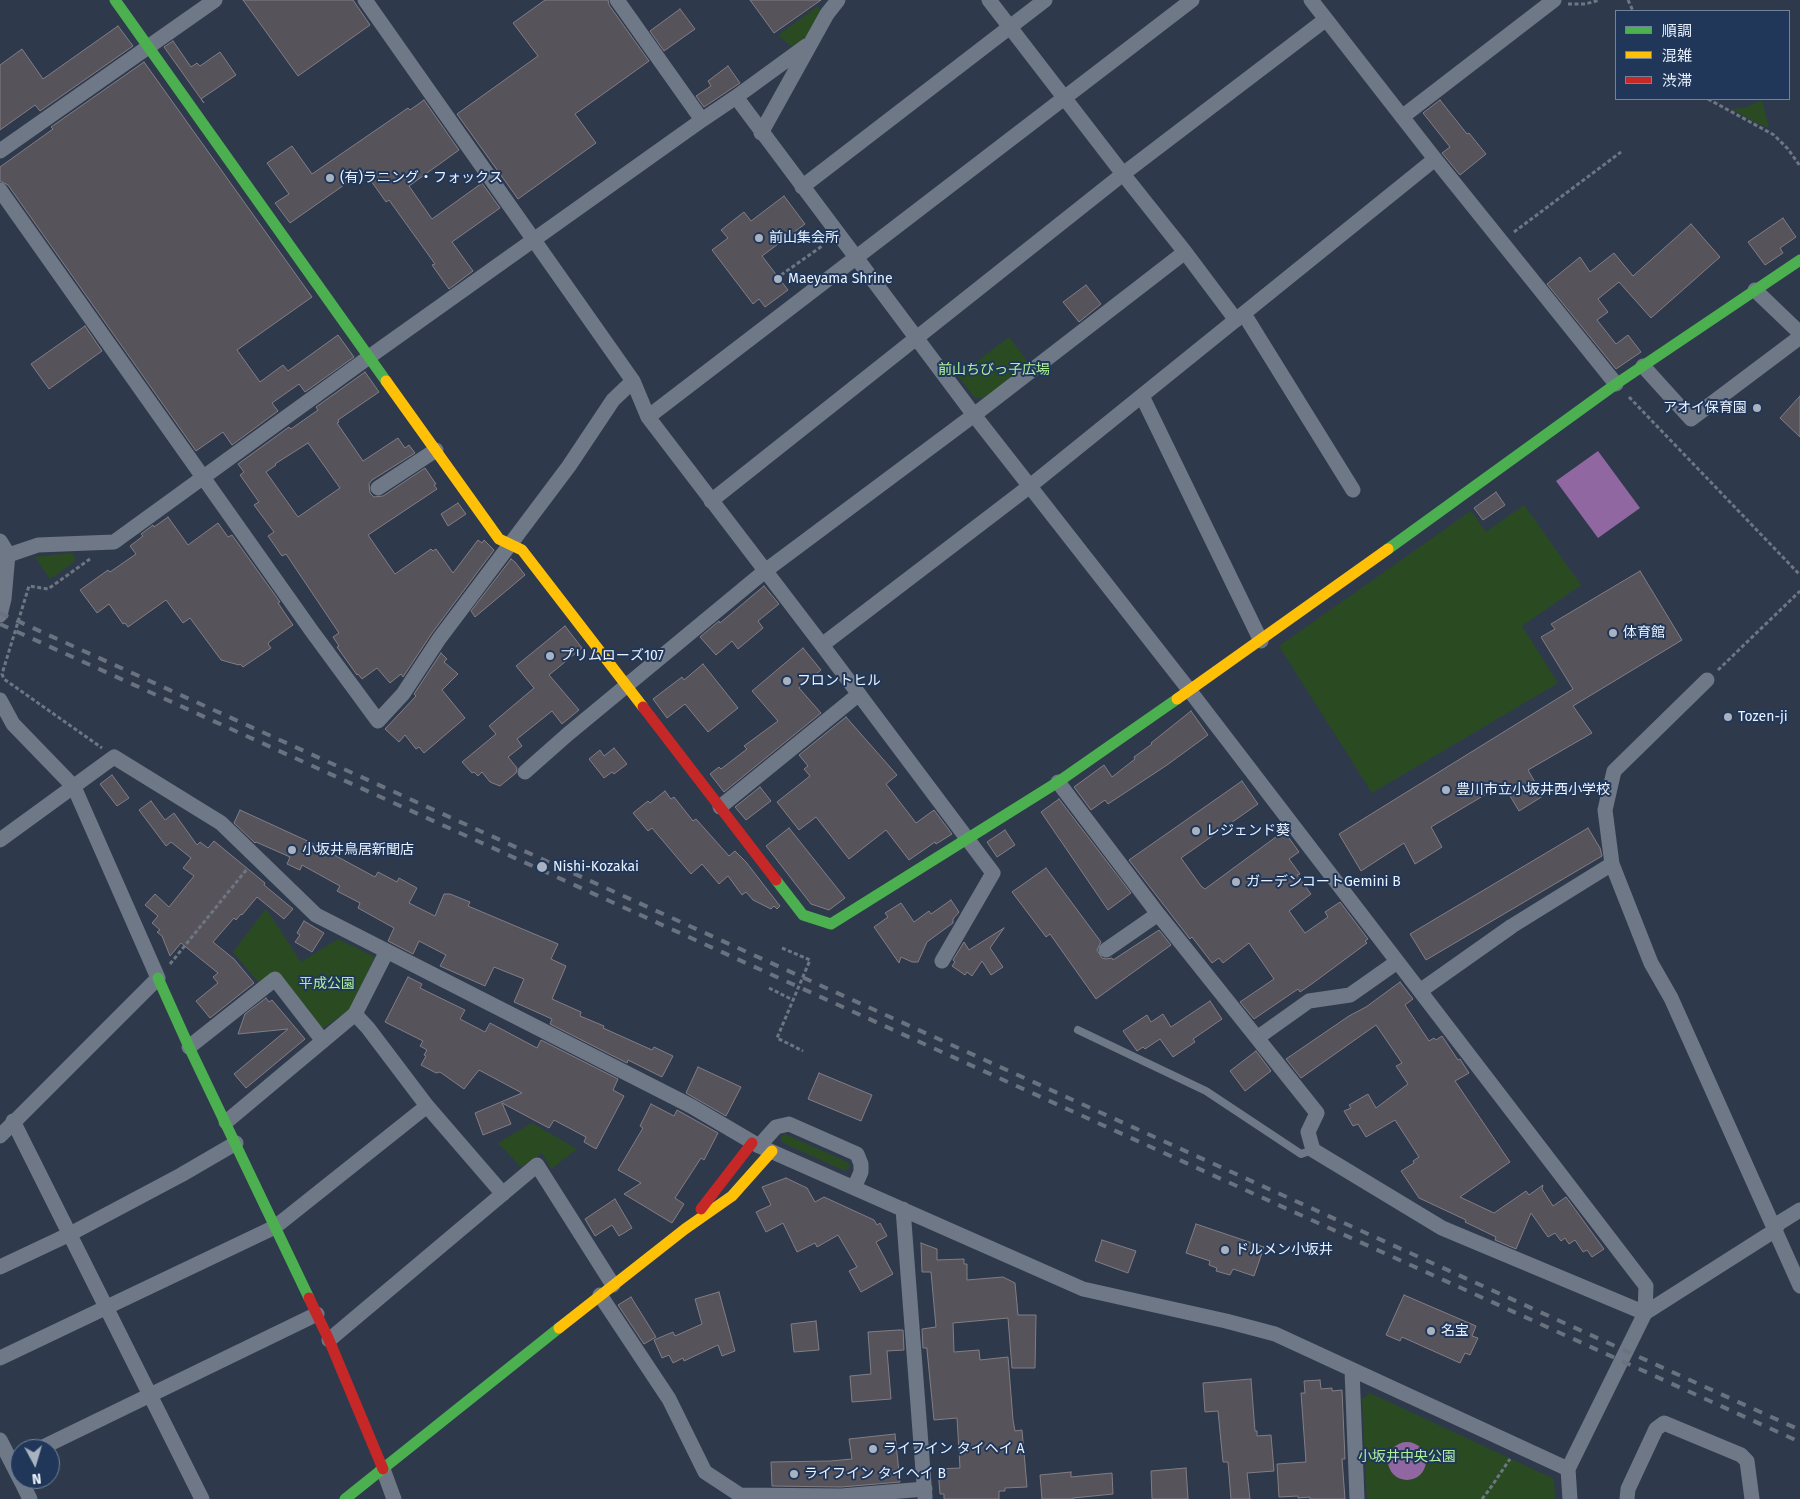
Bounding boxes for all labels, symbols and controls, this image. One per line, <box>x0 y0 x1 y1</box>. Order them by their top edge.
legend <box>1615 10 1790 100</box>
text: 順調 <box>1662 22 1692 40</box>
text: 混雑 <box>1662 47 1692 65</box>
text: 渋滞 <box>1662 72 1692 90</box>
place label: (有)ラニング・フォックス <box>340 170 503 186</box>
marker: (有)ラニング・フォックス <box>324 172 336 184</box>
place label: 前山集会所 <box>769 230 839 246</box>
marker: 前山集会所 <box>753 232 765 244</box>
place label: Maeyama Shrine <box>788 271 893 287</box>
marker: Maeyama Shrine <box>772 273 784 285</box>
park label: 前山ちびっ子広場 <box>938 362 1050 378</box>
place label: アオイ保育園 <box>1663 400 1747 416</box>
marker: アオイ保育園 <box>1751 402 1763 414</box>
place label: 体育館 <box>1623 625 1665 641</box>
marker: 体育館 <box>1607 627 1619 639</box>
place label: プリムローズ107 <box>560 648 664 664</box>
marker: プリムローズ107 <box>544 650 556 662</box>
place label: フロントヒル <box>797 673 881 689</box>
marker: フロントヒル <box>781 675 793 687</box>
place label: Tozen-ji <box>1738 709 1788 725</box>
marker: Tozen-ji <box>1722 711 1734 723</box>
place label: 豊川市立小坂井西小学校 <box>1456 782 1610 798</box>
marker: 豊川市立小坂井西小学校 <box>1440 784 1452 796</box>
place label: レジェンド葵 <box>1206 823 1290 839</box>
marker: レジェンド葵 <box>1190 825 1202 837</box>
place label: 小坂井鳥居新聞店 <box>302 842 414 858</box>
marker: 小坂井鳥居新聞店 <box>286 844 298 856</box>
place label: Nishi-Kozakai <box>553 859 639 875</box>
marker: Nishi-Kozakai <box>535 860 549 874</box>
place label: ガーデンコートGemini B <box>1246 874 1401 890</box>
marker: ガーデンコートGemini B <box>1230 876 1242 888</box>
park label: 平成公園 <box>299 976 355 992</box>
place label: ドルメン小坂井 <box>1235 1242 1333 1258</box>
marker: ドルメン小坂井 <box>1219 1244 1231 1256</box>
place label: 名宝 <box>1441 1323 1469 1339</box>
marker: 名宝 <box>1425 1325 1437 1337</box>
north arrow <box>10 1439 60 1489</box>
place label: ライフイン タイヘイ A <box>883 1441 1024 1457</box>
marker: ライフイン タイヘイ A <box>867 1443 879 1455</box>
park label: 小坂井中央公園 <box>1358 1449 1456 1465</box>
place label: ライフイン タイヘイ B <box>804 1466 946 1482</box>
marker: ライフイン タイヘイ B <box>788 1468 800 1480</box>
text: N <box>31 1469 42 1487</box>

